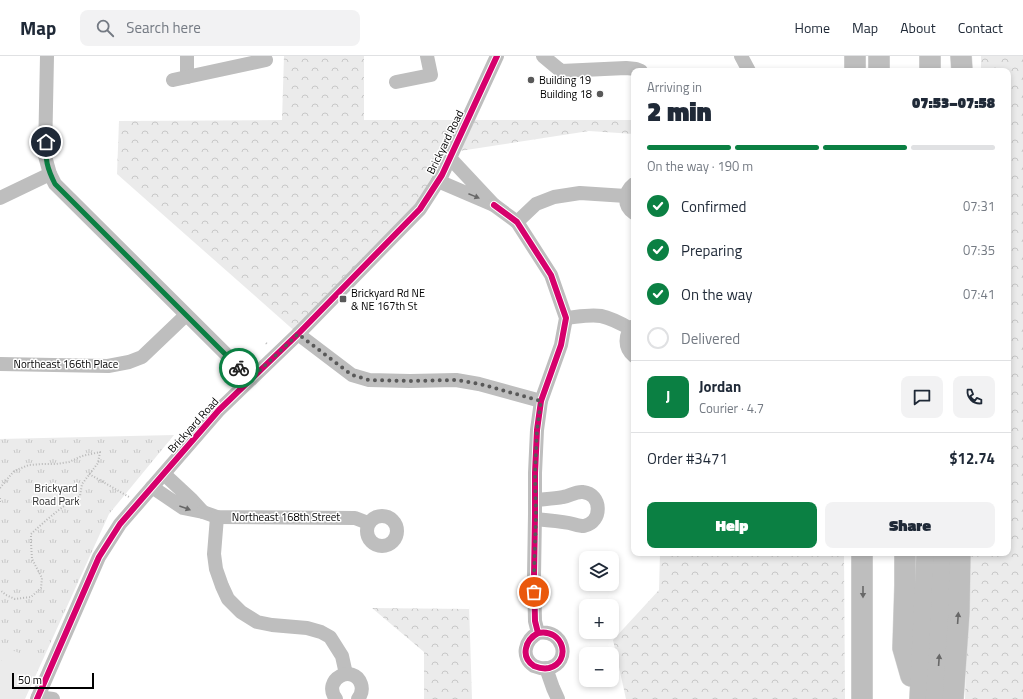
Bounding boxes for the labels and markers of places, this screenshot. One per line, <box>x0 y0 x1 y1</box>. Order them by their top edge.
place label: Building 19 <box>539 72 591 88</box>
marker: Building 19 <box>526 75 536 85</box>
place label: Building 18 <box>540 86 592 102</box>
marker: Building 18 <box>595 89 605 99</box>
pin <box>29 125 63 159</box>
place label: Brickyard Rd NE & NE 167th St <box>351 285 425 314</box>
marker: Brickyard Rd NE & NE 167th St <box>338 294 348 304</box>
pin <box>517 575 551 609</box>

